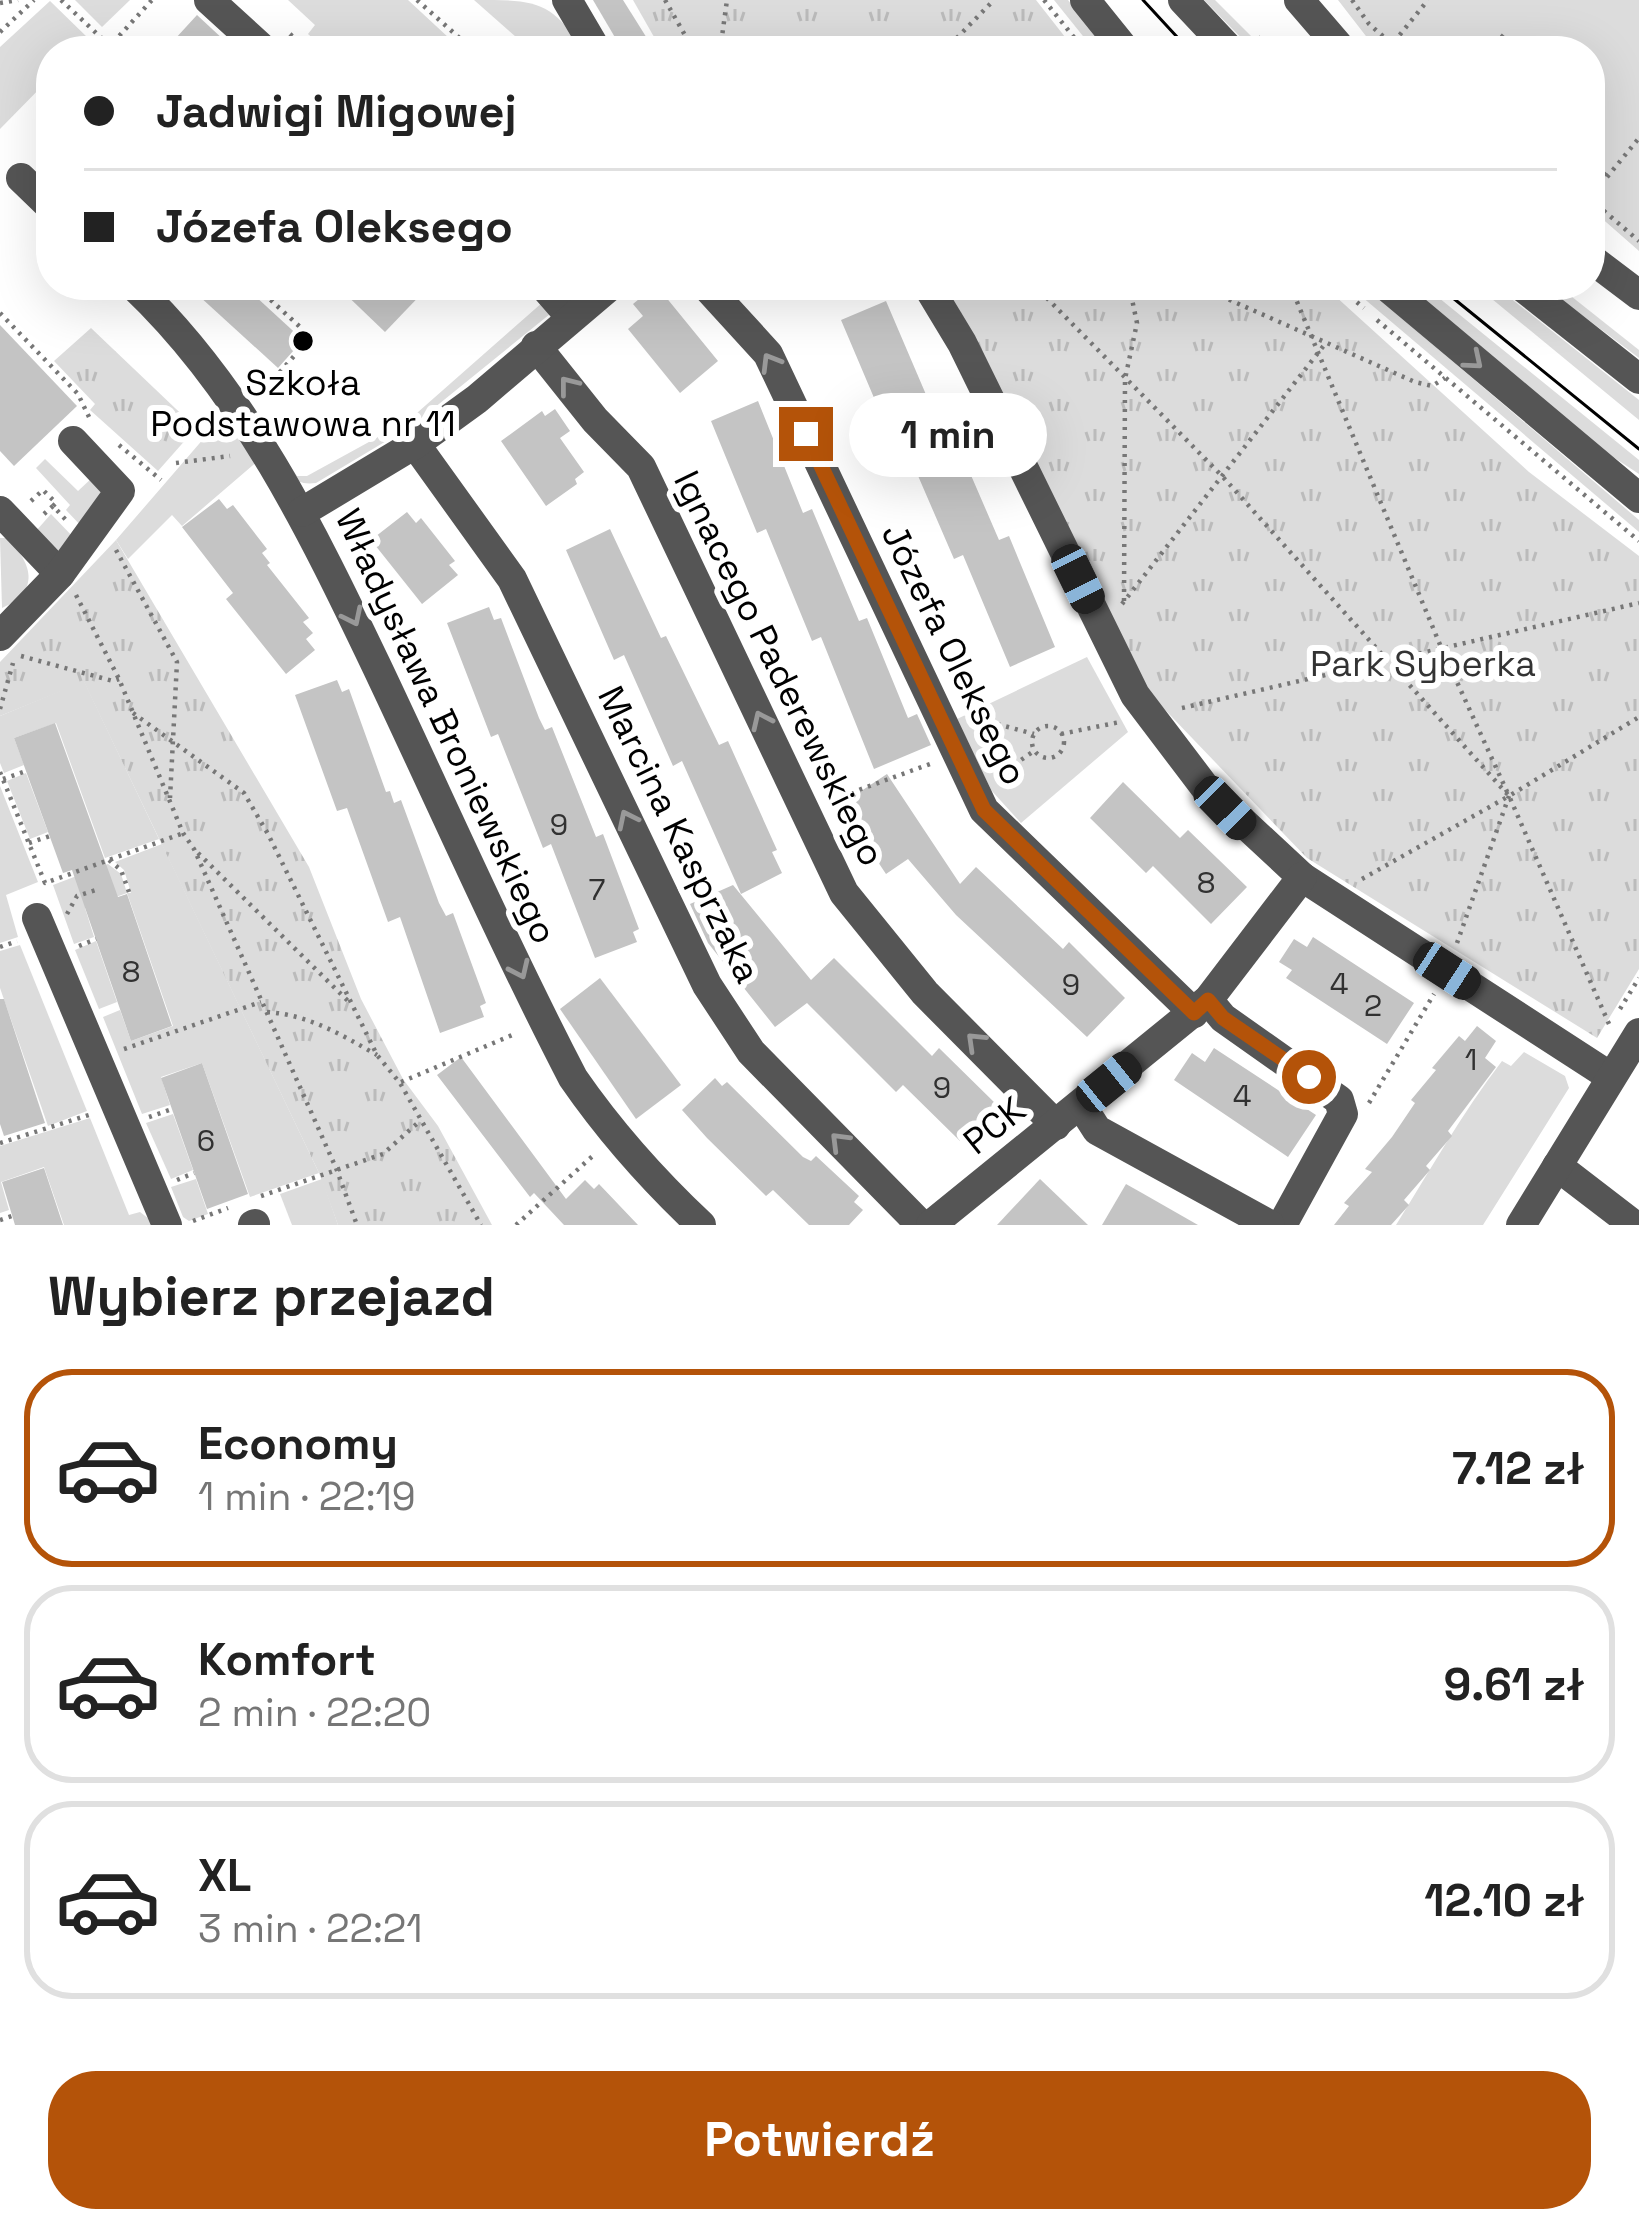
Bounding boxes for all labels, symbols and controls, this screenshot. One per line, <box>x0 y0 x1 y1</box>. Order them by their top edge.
text: Jadwigi Migowej <box>156 83 517 140</box>
text: Józefa Oleksego <box>156 198 513 255</box>
marker: Szkoła Podstawowa nr 11 <box>290 328 316 354</box>
one-way arrow <box>1460 346 1482 368</box>
one-way arrow <box>762 353 785 375</box>
place label: Szkoła Podstawowa nr 11 <box>150 360 456 447</box>
one-way arrow <box>561 377 582 399</box>
callout: 1 min <box>848 392 1046 476</box>
route end <box>779 407 833 461</box>
text: 1 min <box>900 410 996 459</box>
street label: Ignacego Paderewskiego <box>663 463 895 874</box>
street label: Władysława Broniewskiego <box>325 502 567 951</box>
street label: Józefa Oleksego <box>871 516 1037 793</box>
car <box>1046 539 1110 619</box>
one-way arrow <box>339 605 362 626</box>
park label: Park Syberka <box>1310 641 1536 687</box>
street label: Marcina Kasprzaka <box>587 679 771 990</box>
one-way arrow <box>752 711 775 732</box>
car <box>1187 770 1263 846</box>
house number: 9 <box>550 805 568 844</box>
one-way arrow <box>618 809 641 831</box>
house number: 8 <box>1197 863 1215 902</box>
house number: 7 <box>589 870 605 909</box>
car <box>1407 936 1487 1006</box>
house number: 8 <box>122 952 140 991</box>
one-way arrow <box>506 958 529 979</box>
house number: 4 <box>1330 964 1348 1003</box>
house number: 9 <box>1062 965 1080 1004</box>
house number: 2 <box>1364 986 1382 1025</box>
one-way arrow <box>967 1034 989 1056</box>
house number: 1 <box>1465 1040 1477 1079</box>
car <box>1070 1045 1148 1119</box>
route start <box>1282 1050 1336 1104</box>
house number: 9 <box>933 1068 951 1107</box>
house number: 4 <box>1233 1076 1251 1115</box>
street label: PCK <box>954 1087 1035 1165</box>
house number: 6 <box>197 1121 215 1160</box>
one-way arrow <box>832 1133 854 1155</box>
text: Wybierz przejazd <box>48 1262 495 1331</box>
icon: car <box>54 1414 162 1522</box>
text: Economy <box>198 1415 398 1472</box>
text: 7.12 zł <box>1452 1440 1585 1497</box>
text: 1 min · 22:19 <box>198 1472 416 1521</box>
icon: car <box>54 1630 162 1738</box>
text: Komfort <box>198 1631 376 1688</box>
text: 9.61 zł <box>1444 1656 1585 1713</box>
text: 2 min · 22:20 <box>198 1688 431 1737</box>
icon: car <box>54 1846 162 1954</box>
text: XL <box>198 1847 251 1904</box>
text: 12.10 zł <box>1424 1872 1585 1929</box>
text: 3 min · 22:21 <box>198 1904 423 1953</box>
button: Potwierdź <box>48 2071 1591 2209</box>

